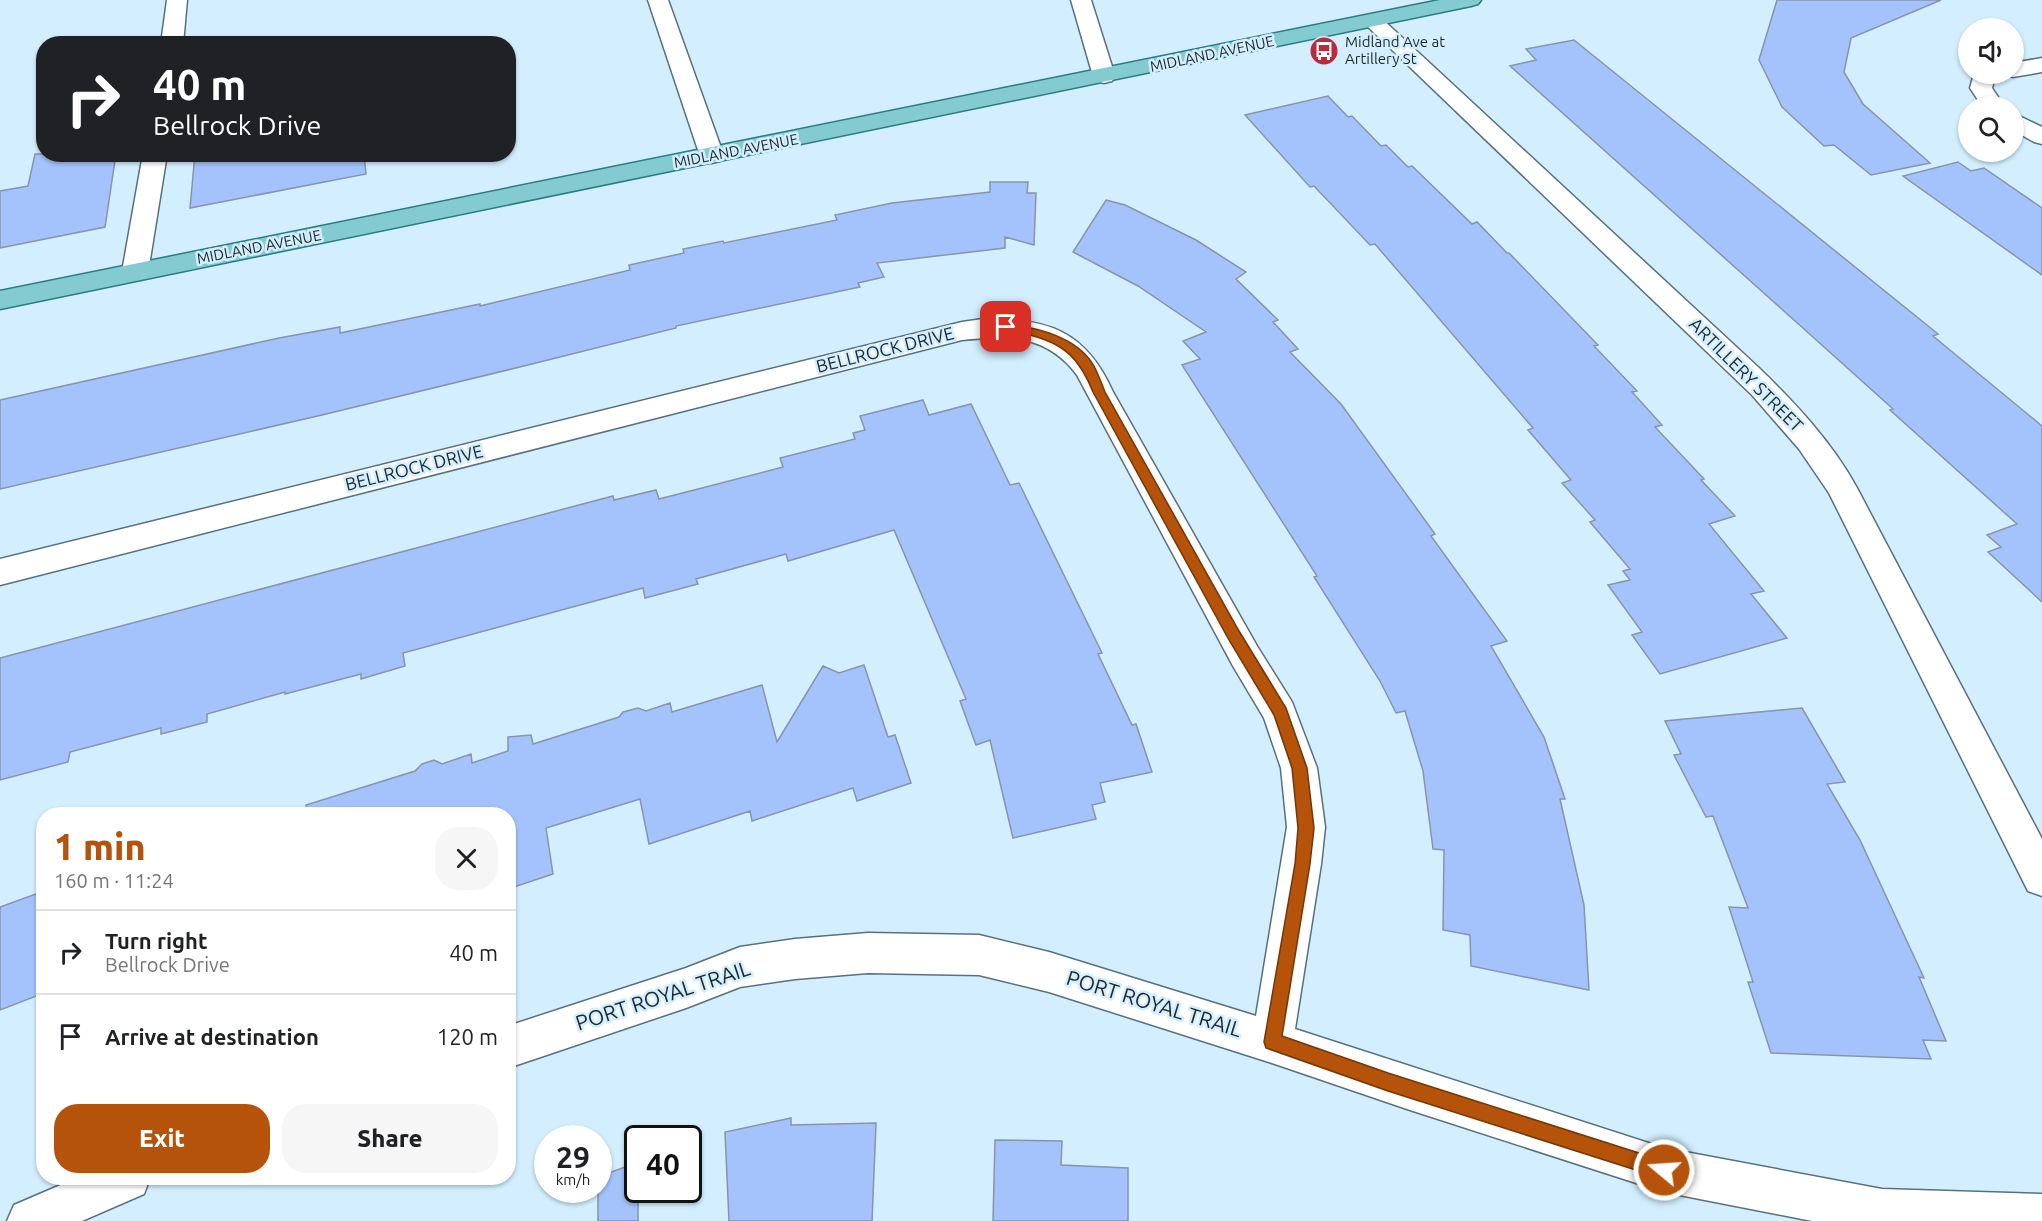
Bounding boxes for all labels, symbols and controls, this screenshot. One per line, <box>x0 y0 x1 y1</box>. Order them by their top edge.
map controls <box>1958 18 2024 162</box>
button: sound <box>1958 18 2024 84</box>
street label: MIDLAND AVENUE <box>1148 32 1275 75</box>
place label: Midland Ave at Artillery St <box>1345 33 1445 67</box>
bus stop icon: Midland Ave at Artillery St <box>1308 35 1340 67</box>
icon: right <box>54 60 132 138</box>
text: 40 m <box>153 61 247 108</box>
button: search <box>1958 96 2024 162</box>
text: Bellrock Drive <box>153 110 321 140</box>
street label: MIDLAND AVENUE <box>672 130 800 171</box>
street label: MIDLAND AVENUE <box>195 226 323 267</box>
pin <box>980 301 1031 352</box>
icon: arrive <box>989 310 1022 343</box>
street label: ARTILLERY STREET <box>1686 313 1808 435</box>
street label: BELLROCK DRIVE <box>814 322 956 376</box>
street label: BELLROCK DRIVE <box>343 440 485 494</box>
text: 1 min <box>54 826 146 867</box>
button: close <box>435 827 498 890</box>
text: 160 m · 11:24 <box>54 869 174 892</box>
text: Turn right <box>105 928 207 953</box>
icon: right <box>54 936 87 969</box>
text: 40 m <box>449 940 498 965</box>
text: Bellrock Drive <box>105 953 230 976</box>
street label: PORT ROYAL TRAIL <box>572 955 753 1035</box>
street label: PORT ROYAL TRAIL <box>1064 965 1245 1041</box>
icon: arrive <box>54 1020 87 1053</box>
text: Arrive at destination <box>105 1024 319 1049</box>
text: 120 m <box>437 1024 498 1049</box>
button: Exit <box>54 1104 270 1173</box>
button: Share <box>282 1104 498 1173</box>
speed limit sign: 40 <box>624 1125 702 1203</box>
position arrow <box>1632 1138 1696 1202</box>
text: 29 <box>556 1140 590 1174</box>
text: km/h <box>556 1171 590 1188</box>

